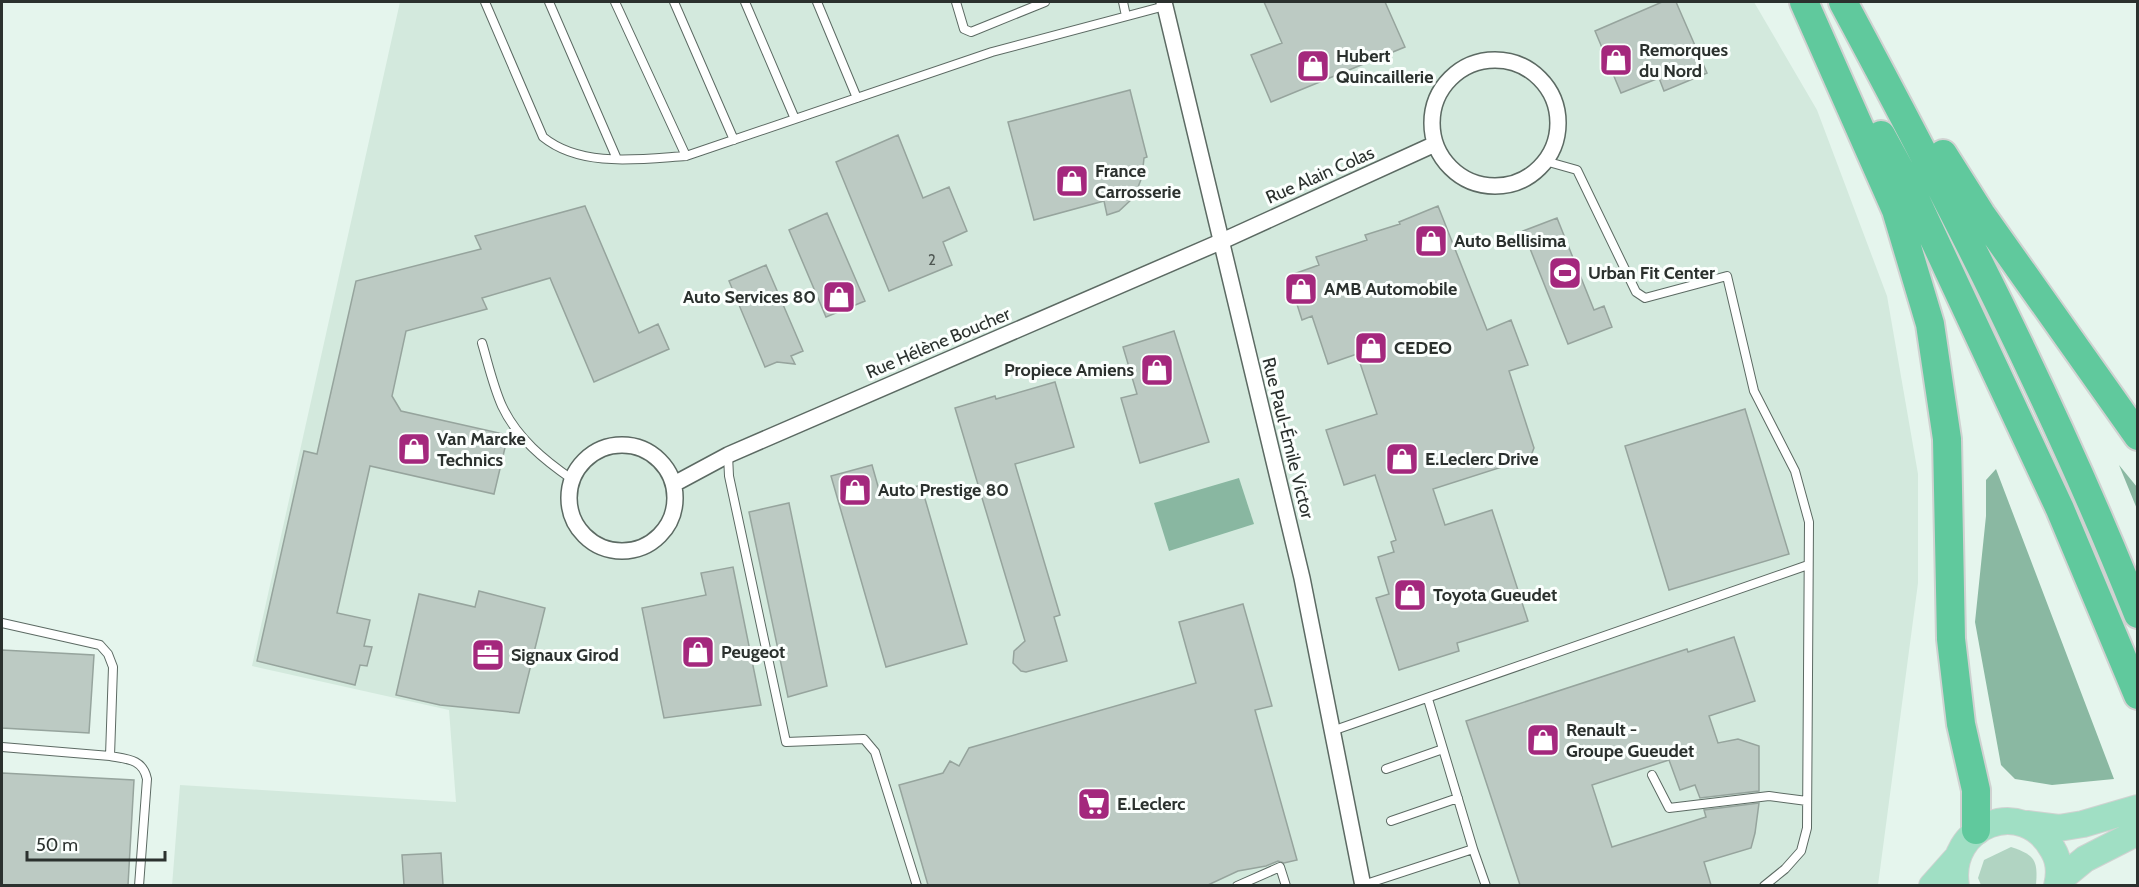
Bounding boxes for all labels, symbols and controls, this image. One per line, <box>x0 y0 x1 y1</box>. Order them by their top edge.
place label: Remorques du Nord <box>1639 39 1728 82</box>
shop icon: Remorques du Nord <box>1598 42 1634 78</box>
place label: Hubert Quincaillerie <box>1336 45 1433 88</box>
shop icon: Hubert Quincaillerie <box>1295 48 1331 84</box>
street label: Rue Alain Colas <box>1262 141 1378 209</box>
place label: France Carrosserie <box>1095 160 1181 203</box>
shop icon: France Carrosserie <box>1054 163 1090 199</box>
shop icon: Auto Bellisima <box>1413 223 1449 259</box>
place label: Auto Bellisima <box>1454 230 1566 252</box>
house number: 2 <box>928 251 936 269</box>
sports icon: Urban Fit Center <box>1547 255 1583 291</box>
place label: Urban Fit Center <box>1588 262 1715 284</box>
shop icon: AMB Automobile <box>1283 271 1319 307</box>
place label: AMB Automobile <box>1324 278 1457 300</box>
shop icon: Auto Services 80 <box>821 279 857 315</box>
place label: Auto Services 80 <box>683 286 816 308</box>
street label: Rue Hélène Boucher <box>863 303 1014 383</box>
shop icon: CEDEO <box>1353 330 1389 366</box>
place label: CEDEO <box>1394 337 1452 359</box>
shop icon: Propiece Amiens <box>1139 352 1175 388</box>
street label: Rue Paul-Émile Victor <box>1257 355 1319 521</box>
place label: Propiece Amiens <box>1004 359 1134 381</box>
place label: Van Marcke Technics <box>437 428 526 471</box>
shop icon: Van Marcke Technics <box>396 431 432 467</box>
shop icon: E.Leclerc Drive <box>1384 441 1420 477</box>
place label: E.Leclerc Drive <box>1425 448 1539 470</box>
shop icon: Auto Prestige 80 <box>837 472 873 508</box>
place label: Auto Prestige 80 <box>878 479 1009 501</box>
shop icon: Toyota Gueudet <box>1392 577 1428 613</box>
place label: Toyota Gueudet <box>1433 584 1557 606</box>
shop icon: Peugeot <box>680 634 716 670</box>
office icon: Signaux Girod <box>470 637 506 673</box>
place label: Peugeot <box>721 641 785 663</box>
place label: Signaux Girod <box>511 644 619 666</box>
place label: Renault - Groupe Gueudet <box>1566 719 1694 762</box>
shop icon: Renault - Groupe Gueudet <box>1525 722 1561 758</box>
supermarket icon: E.Leclerc <box>1076 786 1112 822</box>
place label: E.Leclerc <box>1117 793 1185 815</box>
scale bar <box>27 824 165 862</box>
text: 50 m <box>36 834 78 856</box>

